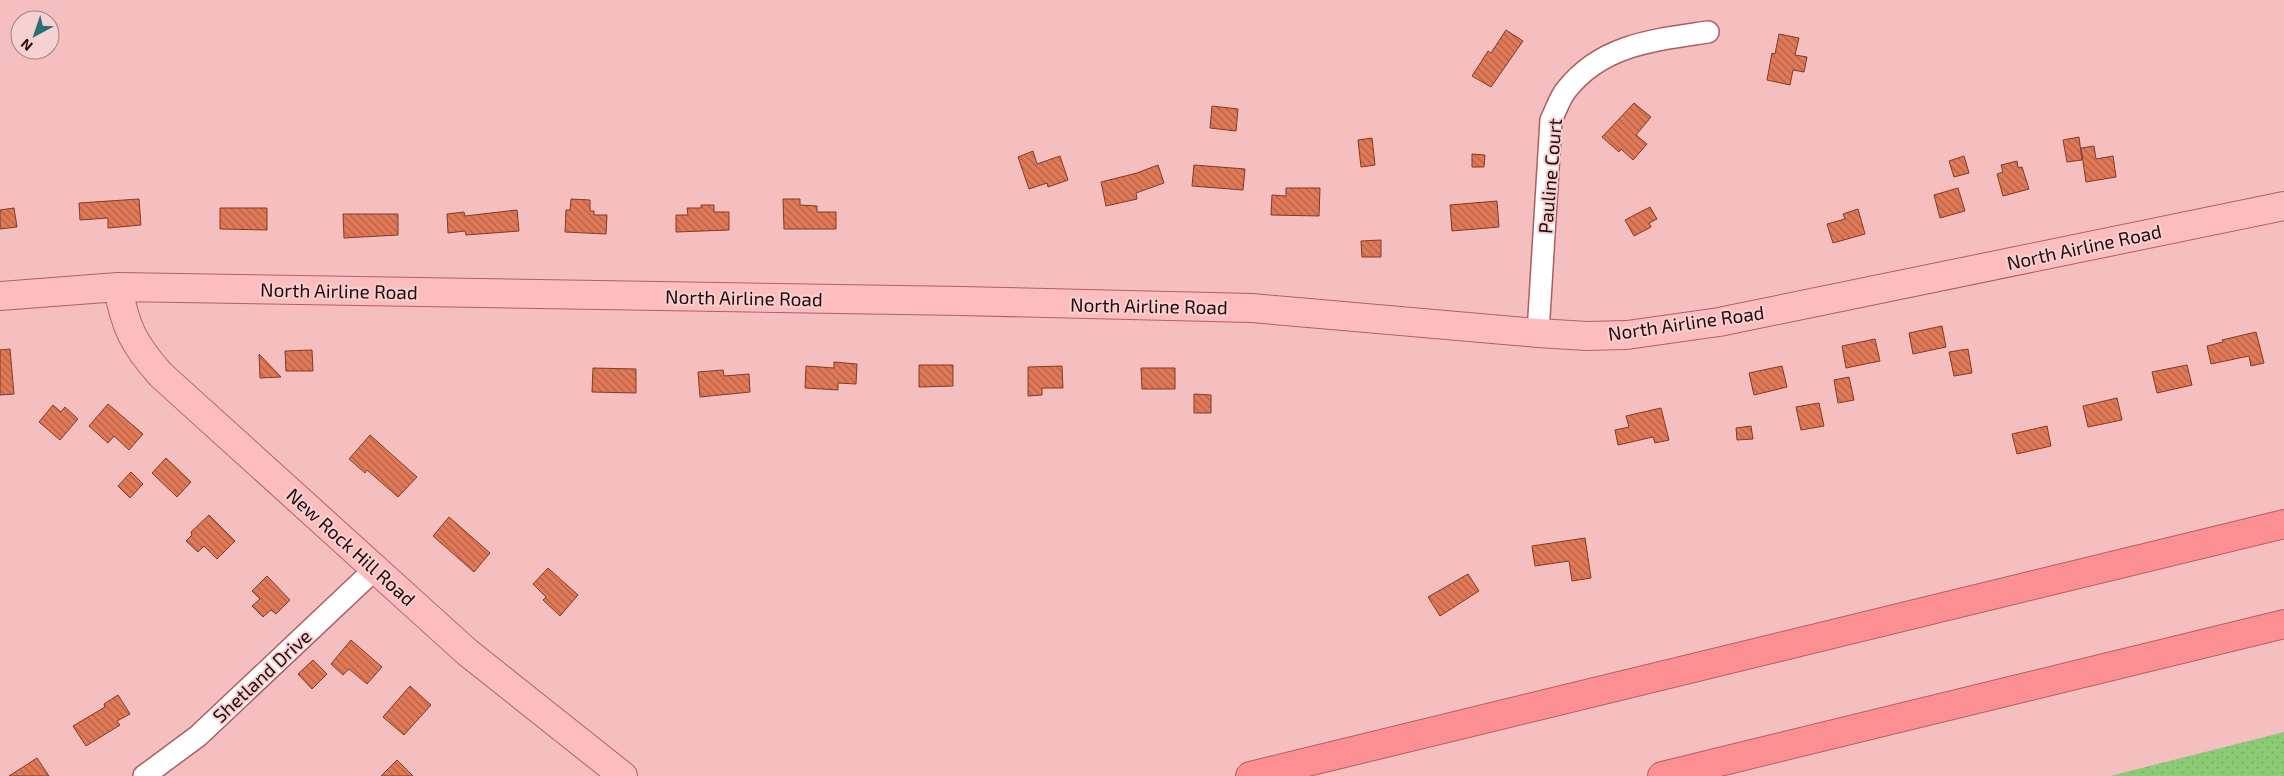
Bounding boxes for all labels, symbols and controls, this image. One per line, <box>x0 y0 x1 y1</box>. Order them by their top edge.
north arrow <box>10 10 60 60</box>
text: N <box>17 36 36 55</box>
street label: Pauline Court <box>1533 117 1566 235</box>
street label: North Airline Road <box>2004 219 2163 274</box>
street label: North Airline Road <box>260 278 418 303</box>
street label: North Airline Road <box>665 285 823 310</box>
street label: North Airline Road <box>1070 293 1228 318</box>
street label: North Airline Road <box>1606 300 1766 345</box>
street label: New Rock Hill Road <box>282 483 420 610</box>
street label: Shetland Drive <box>208 624 316 727</box>

